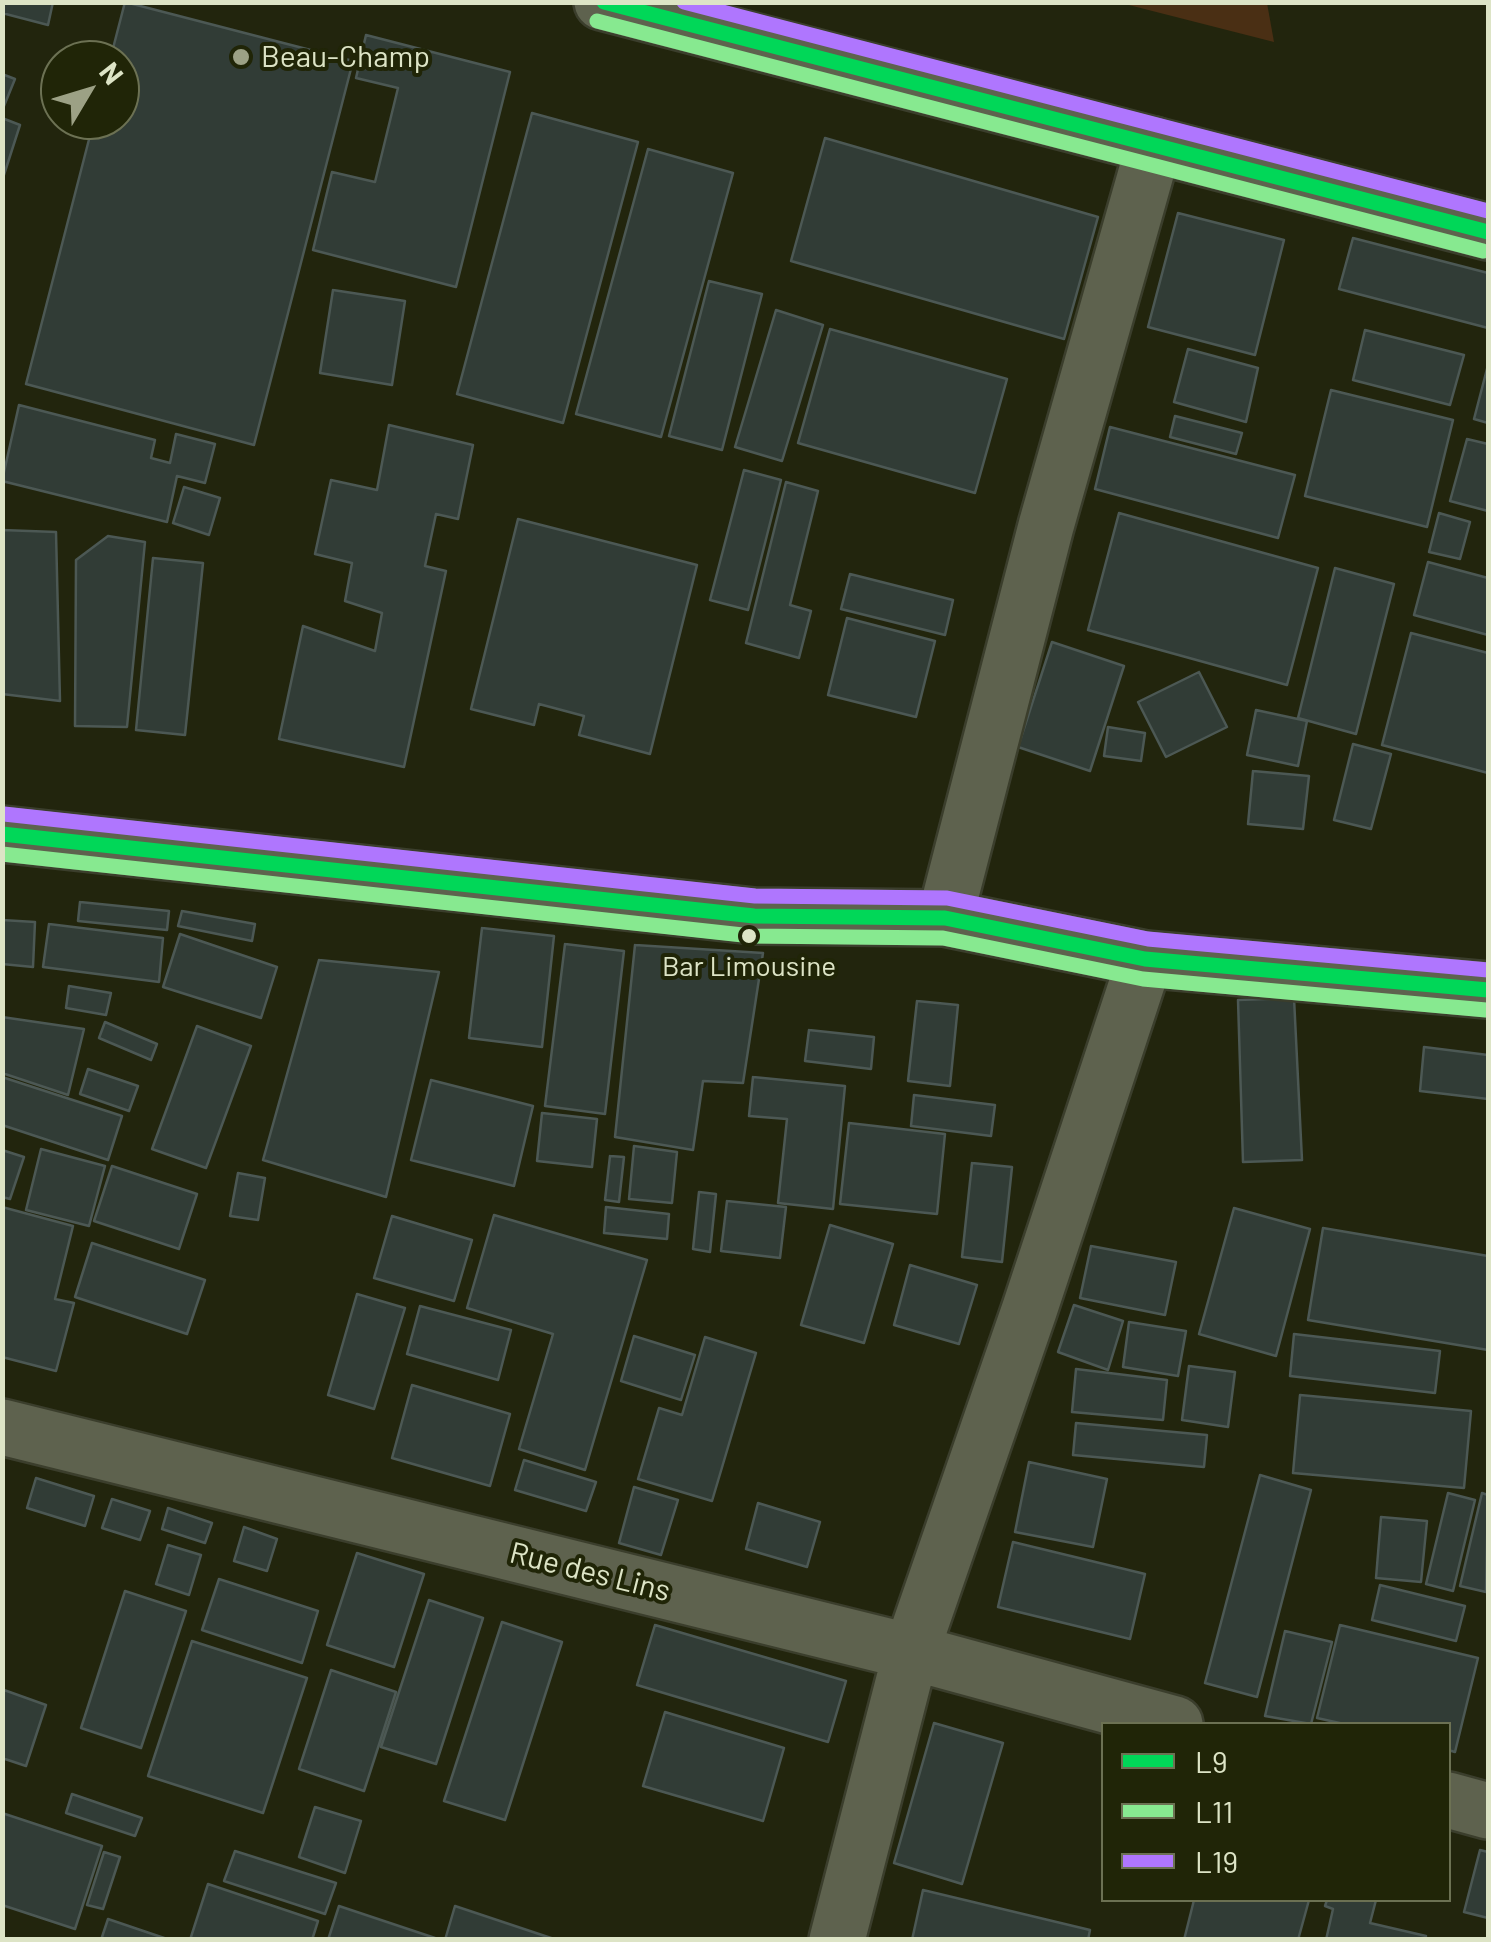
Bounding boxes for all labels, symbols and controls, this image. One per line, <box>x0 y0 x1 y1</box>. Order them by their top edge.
place label: Beau-Champ <box>261 39 430 75</box>
north arrow <box>40 40 140 140</box>
marker: Beau-Champ <box>230 46 252 68</box>
text: N <box>93 55 131 91</box>
marker: Bar Limousine <box>739 926 759 946</box>
place label: Bar Limousine <box>662 950 836 984</box>
street label: Rue des Lins <box>506 1535 674 1609</box>
legend <box>1101 1722 1451 1902</box>
text: L9 <box>1195 1743 1228 1779</box>
text: L11 <box>1195 1793 1233 1829</box>
text: L19 <box>1195 1843 1238 1879</box>

